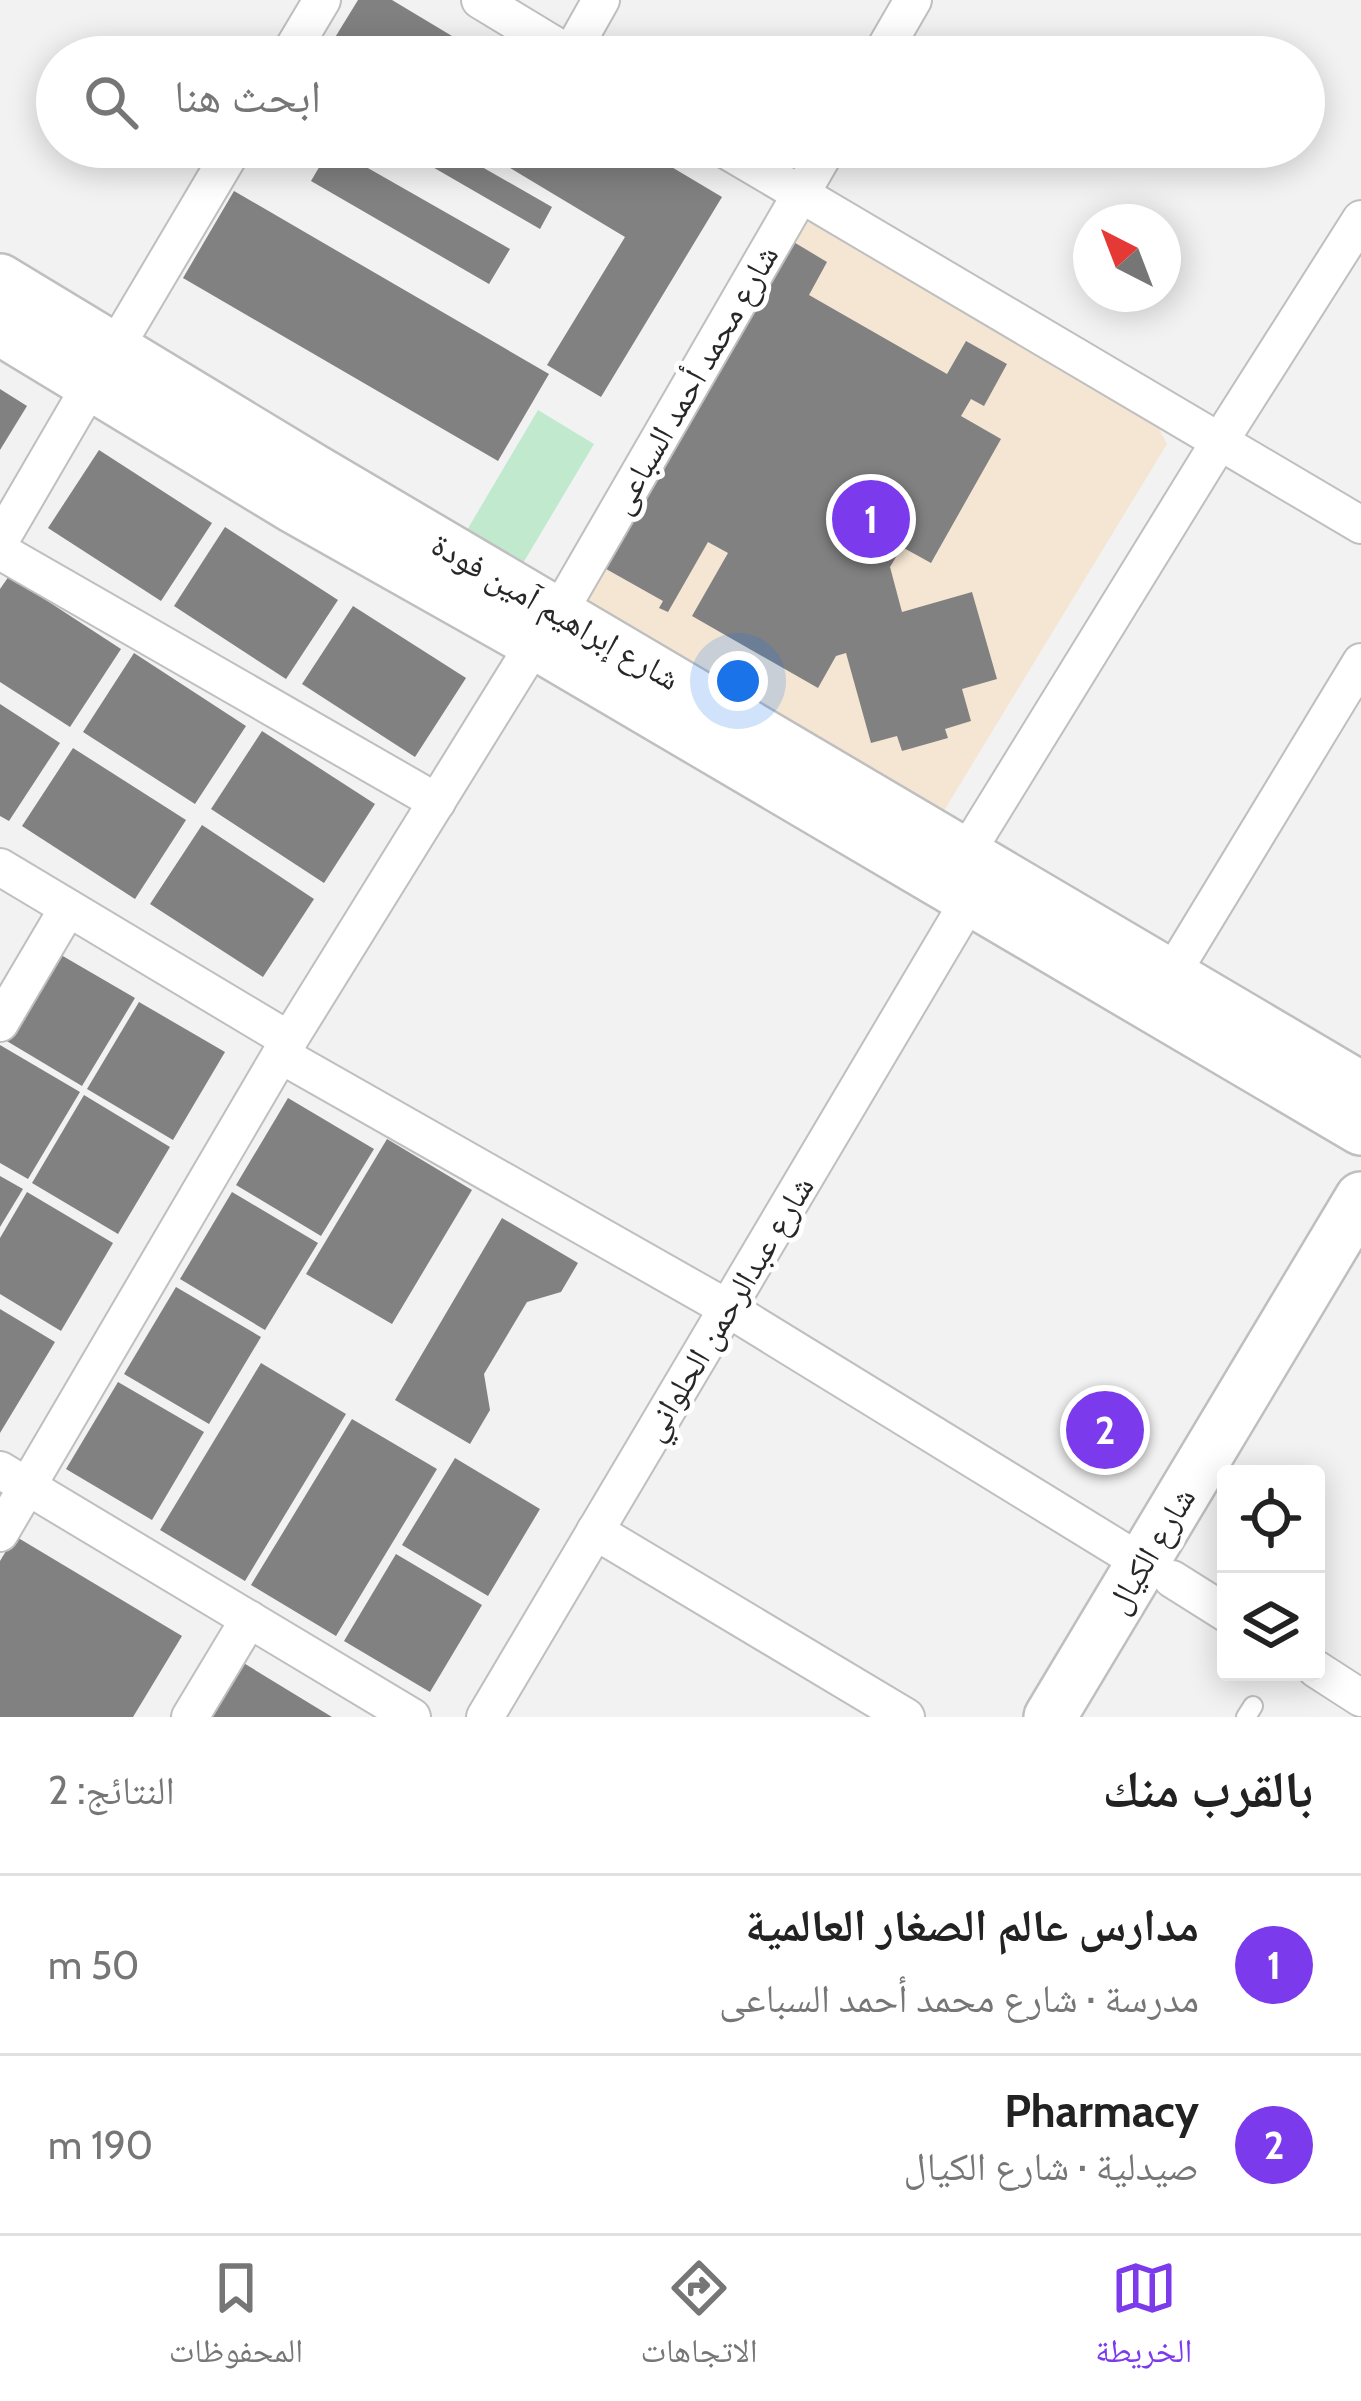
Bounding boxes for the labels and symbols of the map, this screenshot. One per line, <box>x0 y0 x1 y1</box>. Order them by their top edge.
north arrow <box>1073 204 1181 312</box>
street label: شارع محمد أحمد السباعى <box>600 238 787 521</box>
pin: 1 <box>832 474 910 564</box>
street label: شارع إبراهيم آمين فودة <box>423 524 687 701</box>
your location <box>708 651 768 711</box>
street label: شارع عبدالرحمن الحلواني <box>632 1168 827 1451</box>
pin: 2 <box>1066 1385 1144 1475</box>
street label: شارع الكيال <box>1097 1480 1204 1621</box>

